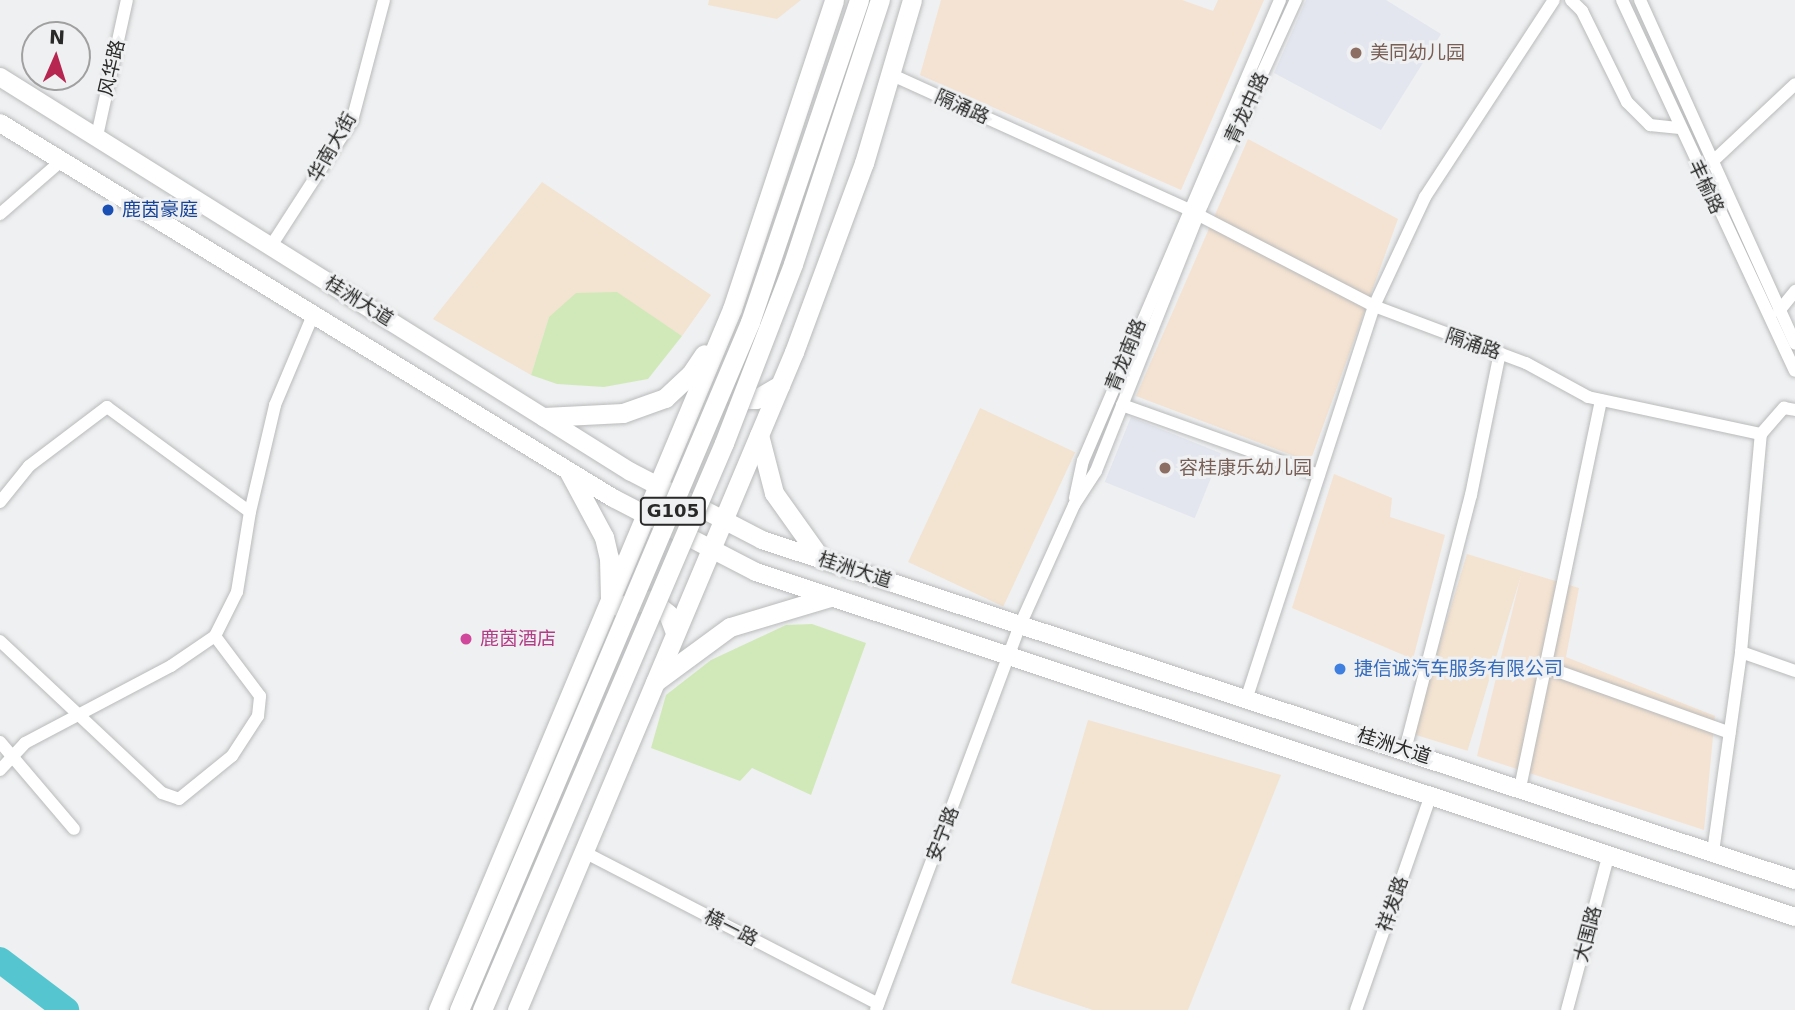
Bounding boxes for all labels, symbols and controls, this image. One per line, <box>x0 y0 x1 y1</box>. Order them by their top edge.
north arrow <box>21 21 91 91</box>
text: N <box>48 26 66 48</box>
street label: 风华路 <box>94 38 130 98</box>
place label: 美同幼儿园 <box>1370 42 1465 64</box>
marker: 美同幼儿园 <box>1348 45 1364 61</box>
street label: 青龙中路 <box>1221 69 1273 147</box>
street label: 隔涌路 <box>931 85 993 129</box>
street label: 华南大街 <box>303 108 361 186</box>
street label: 丰榆路 <box>1684 156 1728 218</box>
place label: 鹿茵豪庭 <box>122 199 198 221</box>
marker: 鹿茵豪庭 <box>100 202 116 218</box>
street label: 桂洲大道 <box>321 271 397 331</box>
street label: 青龙南路 <box>1101 315 1151 395</box>
street label: 隔涌路 <box>1442 324 1504 364</box>
place label: 容桂康乐幼儿园 <box>1179 457 1312 479</box>
marker: 容桂康乐幼儿园 <box>1157 460 1173 476</box>
road number: G105 <box>640 496 706 526</box>
street label: 桂洲大道 <box>815 547 895 593</box>
place label: 鹿茵酒店 <box>480 628 556 650</box>
marker: 鹿茵酒店 <box>458 631 474 647</box>
place label: 捷信诚汽车服务有限公司 <box>1354 658 1563 680</box>
marker: 捷信诚汽车服务有限公司 <box>1332 661 1348 677</box>
street label: 桂洲大道 <box>1354 723 1434 769</box>
street label: 安宁路 <box>922 803 964 865</box>
street label: 祥发路 <box>1373 873 1413 935</box>
street label: 大围路 <box>1570 904 1606 964</box>
street label: 横一路 <box>700 905 762 951</box>

